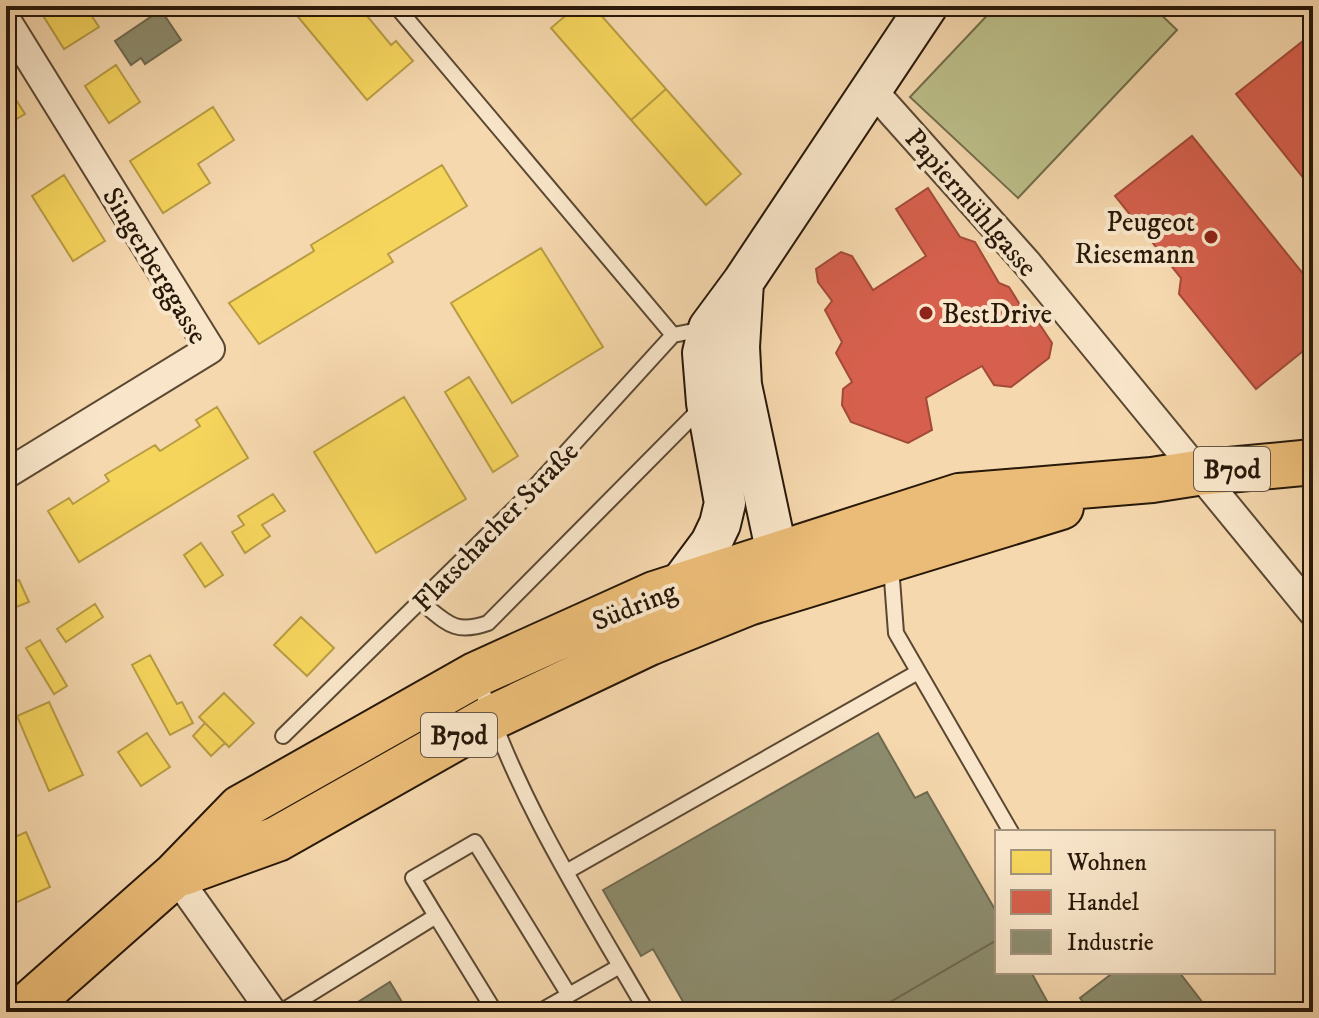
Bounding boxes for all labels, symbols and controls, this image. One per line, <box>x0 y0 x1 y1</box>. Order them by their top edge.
street label: Papiermühlgasse <box>897 122 1045 284</box>
street label: Singerberggasse <box>94 181 215 351</box>
place label: Peugeot Riesemann <box>1074 205 1195 272</box>
marker: Peugeot Riesemann <box>1202 228 1220 246</box>
place label: BestDrive <box>942 297 1052 332</box>
marker: BestDrive <box>917 304 935 322</box>
street label: Flatschacher Straße <box>406 434 586 620</box>
road number: B70d <box>1194 447 1270 491</box>
street label: Südring <box>587 574 682 639</box>
road number: B70d <box>421 713 497 757</box>
legend <box>995 830 1275 974</box>
text: Wohnen <box>1066 848 1147 878</box>
text: Handel <box>1067 888 1140 918</box>
text: Industrie <box>1067 928 1154 958</box>

